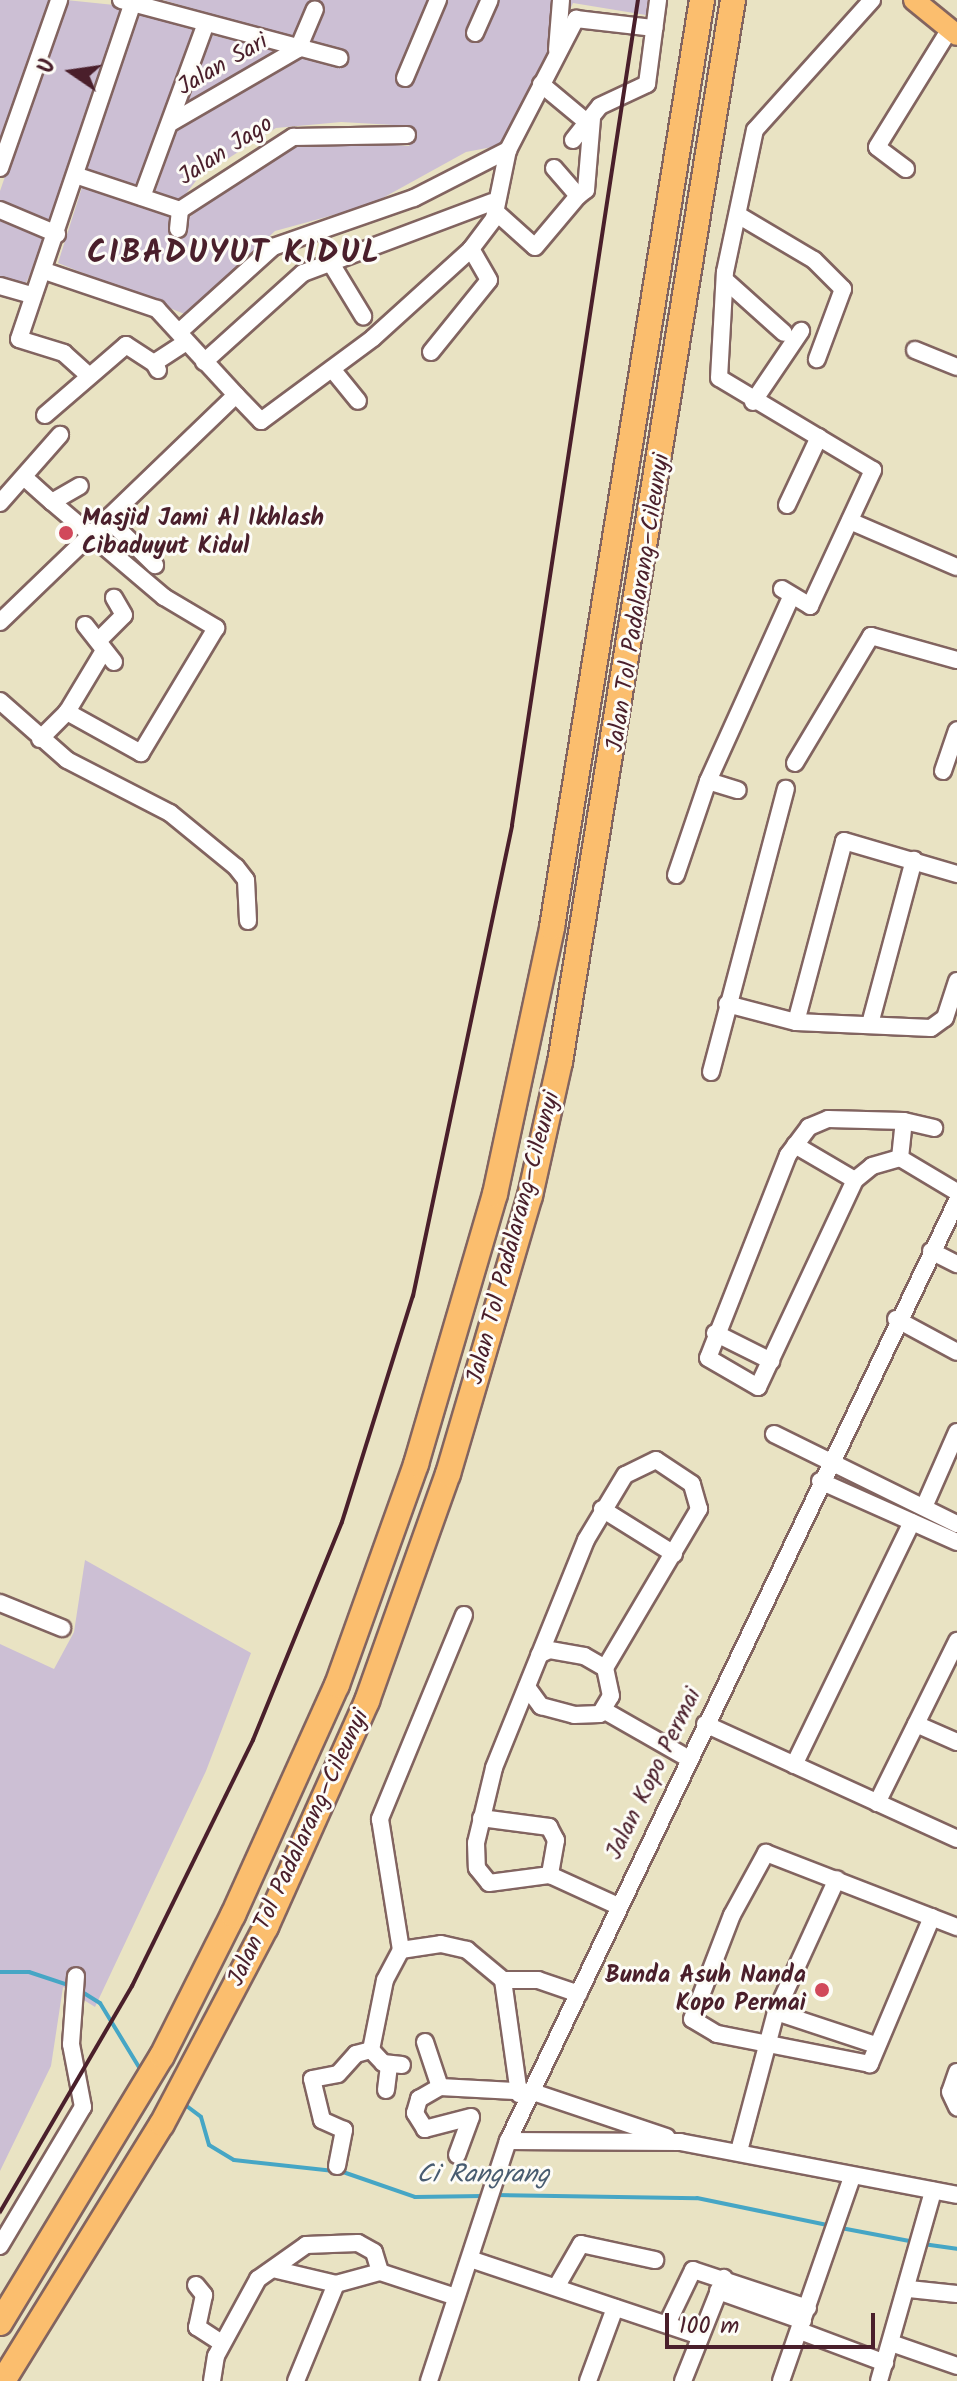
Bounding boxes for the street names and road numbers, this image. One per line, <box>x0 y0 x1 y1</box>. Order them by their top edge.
street label: Jalan Sari <box>173 28 273 102</box>
street label: Jalan Jago <box>173 110 279 192</box>
street label: Jalan Tol Padalarang–Cileunyi <box>601 452 677 754</box>
street label: Jalan Tol Padalarang–Cileunyi <box>461 1088 567 1388</box>
street label: Jalan Kopo Permai <box>600 1684 708 1864</box>
street label: Jalan Tol Padalarang–Cileunyi <box>222 1705 376 1991</box>

